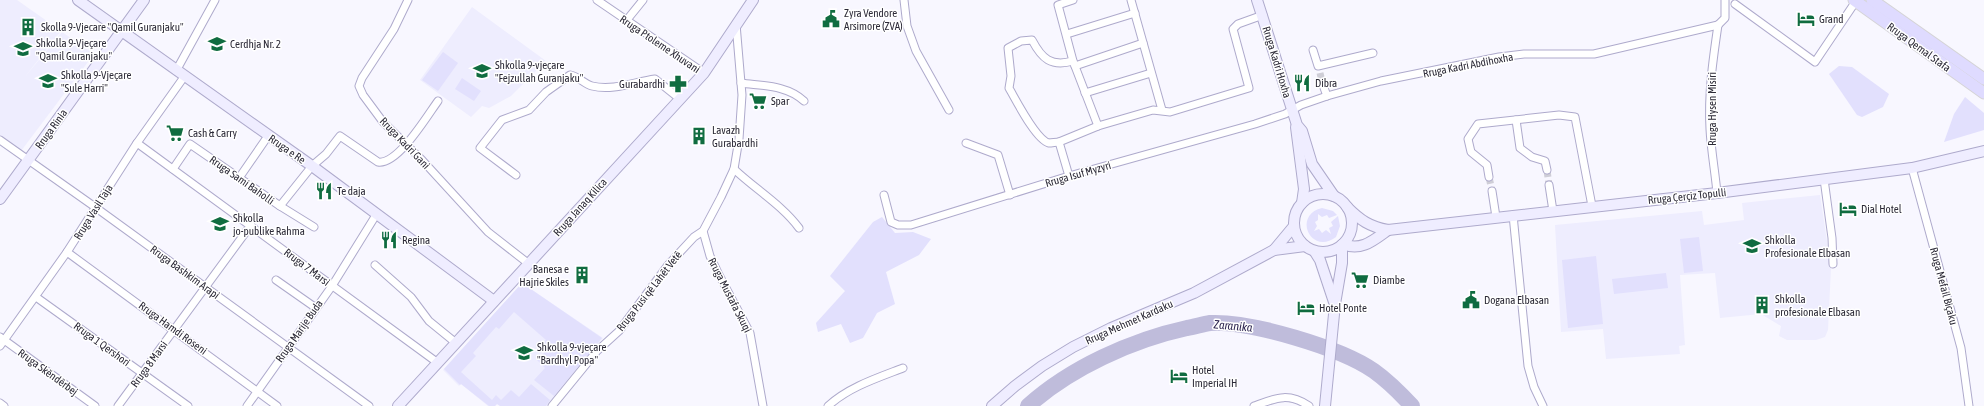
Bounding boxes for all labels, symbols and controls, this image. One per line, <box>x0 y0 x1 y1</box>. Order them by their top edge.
place label: Zyra Vendore Arsimore (ZVA) <box>844 7 903 32</box>
public building icon: Zyra Vendore Arsimore (ZVA) <box>821 9 841 29</box>
hotel icon: Grand <box>1796 9 1816 29</box>
street label: Rruga Ptoleme Xhuvani <box>618 13 702 75</box>
place label: Grand <box>1819 13 1844 25</box>
building icon: Skolla 9-Vjecare "Qamil Guranjaku" <box>18 17 38 37</box>
street label: Rruga Qemal Stafa <box>1885 20 1953 74</box>
place label: Skolla 9-Vjecare "Qamil Guranjaku" <box>41 21 184 33</box>
street label: Rruga Kadri Hoxha <box>1260 25 1294 99</box>
school or university icon: Cerdhja Nr. 2 <box>207 34 227 54</box>
place label: Shkolla 9-Vjeçare "Qamil Guranjaku" <box>36 37 112 62</box>
place label: Cerdhja Nr. 2 <box>230 38 281 50</box>
school or university icon: Shkolla 9-Vjeçare "Qamil Guranjaku" <box>13 39 33 59</box>
street label: Rruga Kadri Abdihoxha <box>1422 50 1514 80</box>
place label: Shkolla 9-vjeçare "Fejzullah Guranjaku" <box>495 59 584 84</box>
school or university icon: Shkolla 9-vjeçare "Fejzullah Guranjaku" <box>472 61 492 81</box>
place label: Shkolla 9-Vjeçare "Sule Harri" <box>61 69 131 94</box>
school or university icon: Shkolla 9-Vjeçare "Sule Harri" <box>38 71 58 91</box>
street label: Rruga Hysen Misiri <box>1706 72 1718 146</box>
restaurant icon: Dibra <box>1292 73 1312 93</box>
pharmacy icon: Gurabardhi <box>668 74 688 94</box>
place label: Dibra <box>1315 77 1337 89</box>
place label: Gurabardhi <box>619 78 665 90</box>
supermarket icon: Spar <box>748 91 768 111</box>
place label: Spar <box>771 95 790 107</box>
street label: Rruga Rinia <box>33 107 69 151</box>
street label: Rruga Kadri Gani <box>377 115 433 171</box>
supermarket icon: Cash & Carry <box>165 123 185 143</box>
place label: Lavazh Gurabardhi <box>712 124 758 149</box>
building icon: Lavazh Gurabardhi <box>689 126 709 146</box>
place label: Cash & Carry <box>188 127 238 139</box>
street label: Rruga e Re <box>266 132 308 166</box>
street label: Rruga Sami Baholli <box>207 153 277 207</box>
street label: Rruga Isuf Myzyri <box>1044 159 1112 189</box>
street label: Rruga Janaq Kilica <box>551 176 609 238</box>
restaurant icon: Te daja <box>314 181 334 201</box>
street label: Rruga Vasil Taja <box>71 182 115 242</box>
place label: Te daja <box>337 185 366 197</box>
street label: Rruga Çerçiz Topulli <box>1647 186 1727 206</box>
hotel icon: Dial Hotel <box>1838 199 1858 219</box>
place label: Dial Hotel <box>1861 203 1902 215</box>
place label: Shkolla jo-publike Rahma <box>232 212 305 237</box>
school or university icon: Shkolla jo-publike Rahma <box>210 214 230 234</box>
restaurant icon: Regina <box>379 230 399 250</box>
place label: Regina <box>402 234 430 246</box>
place label: Shkolla Profesionale Elbasan <box>1765 234 1850 259</box>
school or university icon: Shkolla Profesionale Elbasan <box>1742 236 1762 256</box>
street label: Rruga Bashkim Arapi <box>148 243 222 301</box>
street label: Rruga 7 Marsi <box>282 246 332 288</box>
street label: Rruga Mefail Biçaku <box>1928 246 1960 326</box>
street label: Rruga Pusi që Lahët Vetë <box>614 249 684 333</box>
street label: Rruga Mustafa Skuqi <box>706 256 754 334</box>
place label: Banesa e Hajrie Skiles <box>519 263 569 288</box>
building icon: Banesa e Hajrie Skiles <box>572 265 592 285</box>
supermarket icon: Diambe <box>1350 270 1370 290</box>
place label: Diambe <box>1373 274 1405 286</box>
public building icon: Dogana Elbasan <box>1461 290 1481 310</box>
place label: Shkolla profesionale Elbasan <box>1775 293 1860 318</box>
place label: Dogana Elbasan <box>1484 294 1549 306</box>
building icon: Shkolla profesionale Elbasan <box>1752 295 1772 315</box>
street label: Rruga Mehmet Kardaku <box>1083 297 1175 347</box>
street label: Rruga Marije Buda <box>273 298 325 364</box>
hotel icon: Hotel Ponte <box>1296 298 1316 318</box>
street label: Rruga Hamdi Roseni <box>137 299 209 357</box>
place label: Hotel Ponte <box>1319 302 1367 314</box>
water label: Zaranika <box>1213 317 1253 335</box>
street label: Rruga 1 Qershori <box>71 320 133 368</box>
street label: Rruga 8 Marsi <box>128 339 170 389</box>
place label: Shkolla 9-vjeçare "Bardhyl Popa" <box>537 341 607 366</box>
school or university icon: Shkolla 9-vjeçare "Bardhyl Popa" <box>514 343 534 363</box>
street label: Rruga Skëndërbej <box>16 346 80 398</box>
place label: Hotel Imperial IH <box>1192 364 1237 389</box>
hotel icon: Hotel Imperial IH <box>1169 366 1189 386</box>

